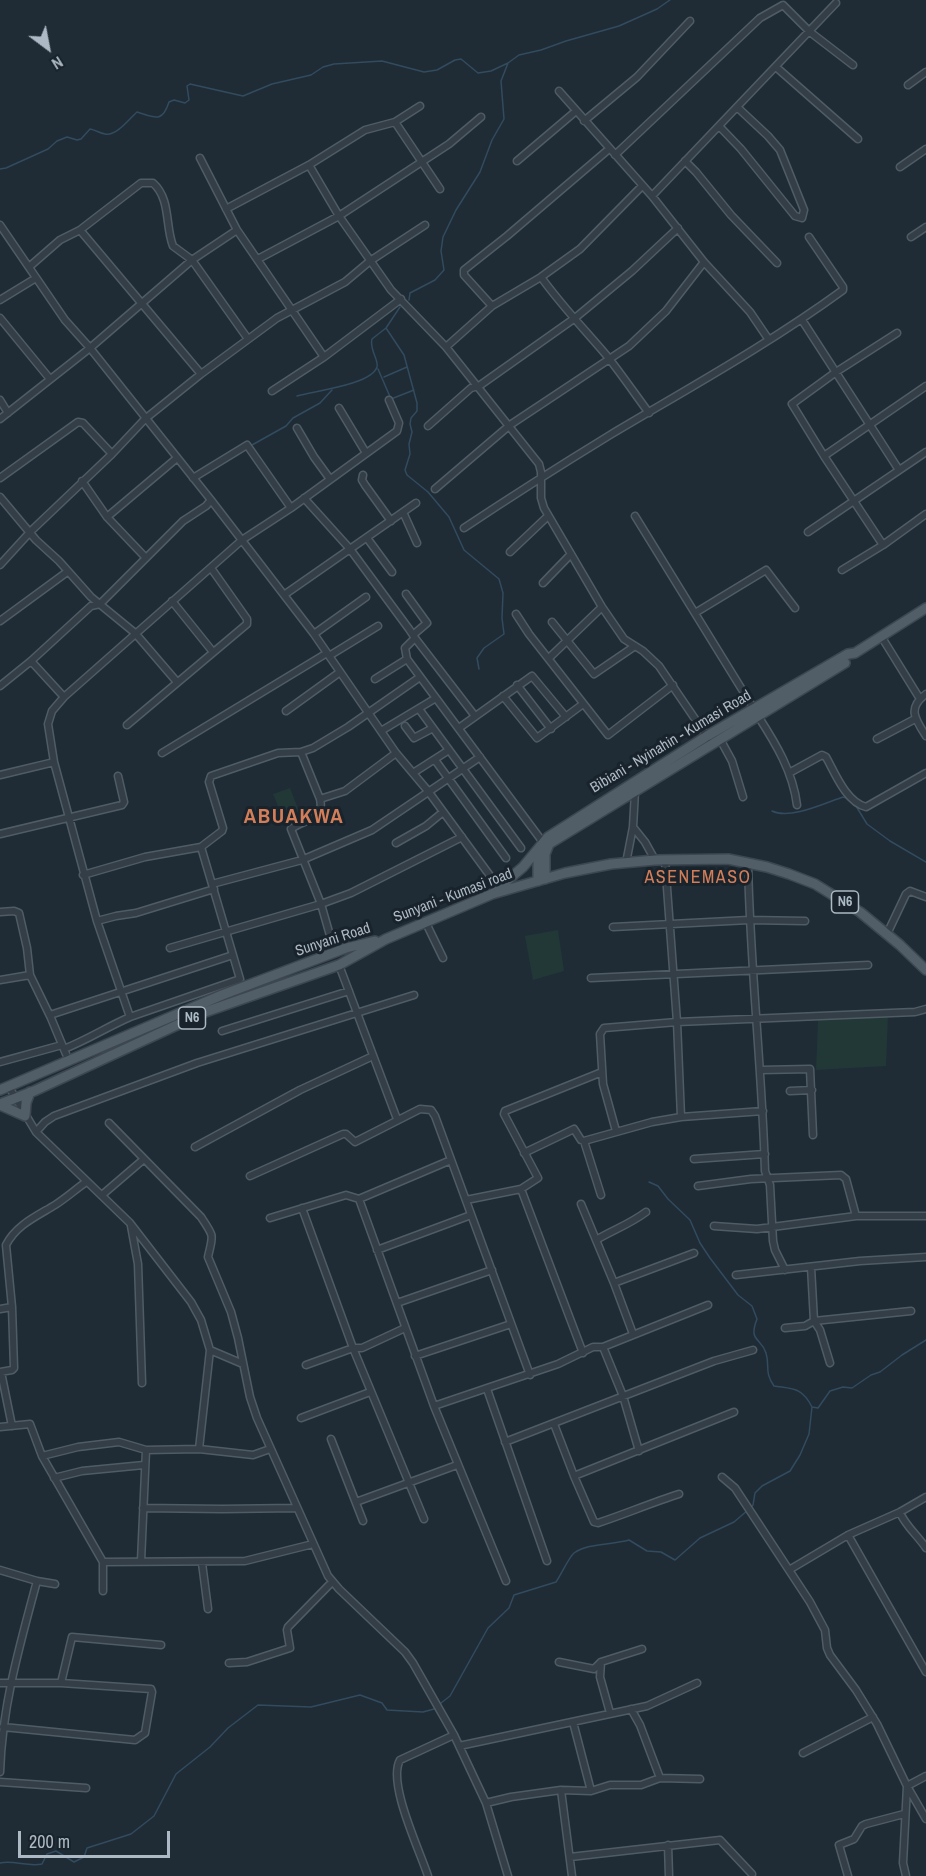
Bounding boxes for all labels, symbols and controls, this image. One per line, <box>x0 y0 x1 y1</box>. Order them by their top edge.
north arrow <box>18 18 78 78</box>
text: N <box>48 51 67 75</box>
street label: Bibiani - Nyinahin - Kumasi Road <box>587 687 755 797</box>
district label: ABUAKWA <box>244 804 344 830</box>
street label: Sunyani - Kumasi road <box>391 865 515 927</box>
district label: ASENEMASO <box>644 867 752 889</box>
road number: N6 <box>832 891 858 913</box>
street label: Sunyani Road <box>293 919 373 961</box>
road number: N6 <box>178 1007 206 1029</box>
scale bar <box>21 1819 172 1857</box>
text: 200 m <box>29 1829 70 1854</box>

